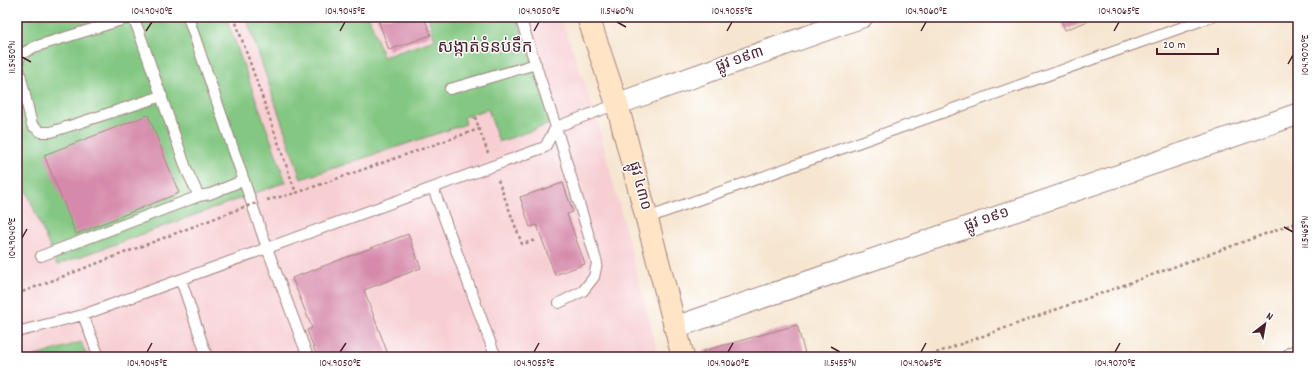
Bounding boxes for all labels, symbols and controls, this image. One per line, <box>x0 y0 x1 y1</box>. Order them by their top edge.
text: 104.9040°E <box>132 5 173 19</box>
text: 104.9045°E <box>325 5 365 19</box>
text: 104.9050°E <box>518 5 560 19</box>
text: 11.5460°N <box>600 5 634 19</box>
text: 104.9055°E <box>712 5 753 19</box>
text: 104.9060°E <box>905 5 947 19</box>
text: 104.9065°E <box>1099 5 1140 19</box>
scale bar <box>1157 30 1218 56</box>
text: 104.9070°E <box>1299 34 1313 75</box>
district label: សង្កាត់ទំនប់ទឹក <box>437 36 533 61</box>
text: 20 m <box>1163 37 1186 54</box>
text: 11.5450°N <box>6 40 20 74</box>
street label: ផ្លូវ ១៩៣ <box>713 41 767 79</box>
street label: ផ្លូវ ៤៣០ <box>622 159 656 213</box>
street label: ផ្លូវ ១៩១ <box>961 202 1013 238</box>
text: 11.5465°N <box>1299 216 1313 248</box>
text: 104.9040°E <box>6 217 20 258</box>
north arrow <box>1245 304 1285 344</box>
text: N <box>1263 309 1276 326</box>
text: 104.9045°E <box>127 357 167 371</box>
text: 104.9050°E <box>319 357 361 371</box>
text: 104.9055°E <box>514 357 555 371</box>
text: 104.9060°E <box>707 357 749 371</box>
text: 11.5455°N <box>824 357 856 371</box>
text: 104.9065°E <box>901 357 942 371</box>
text: 104.9070°E <box>1095 357 1136 371</box>

